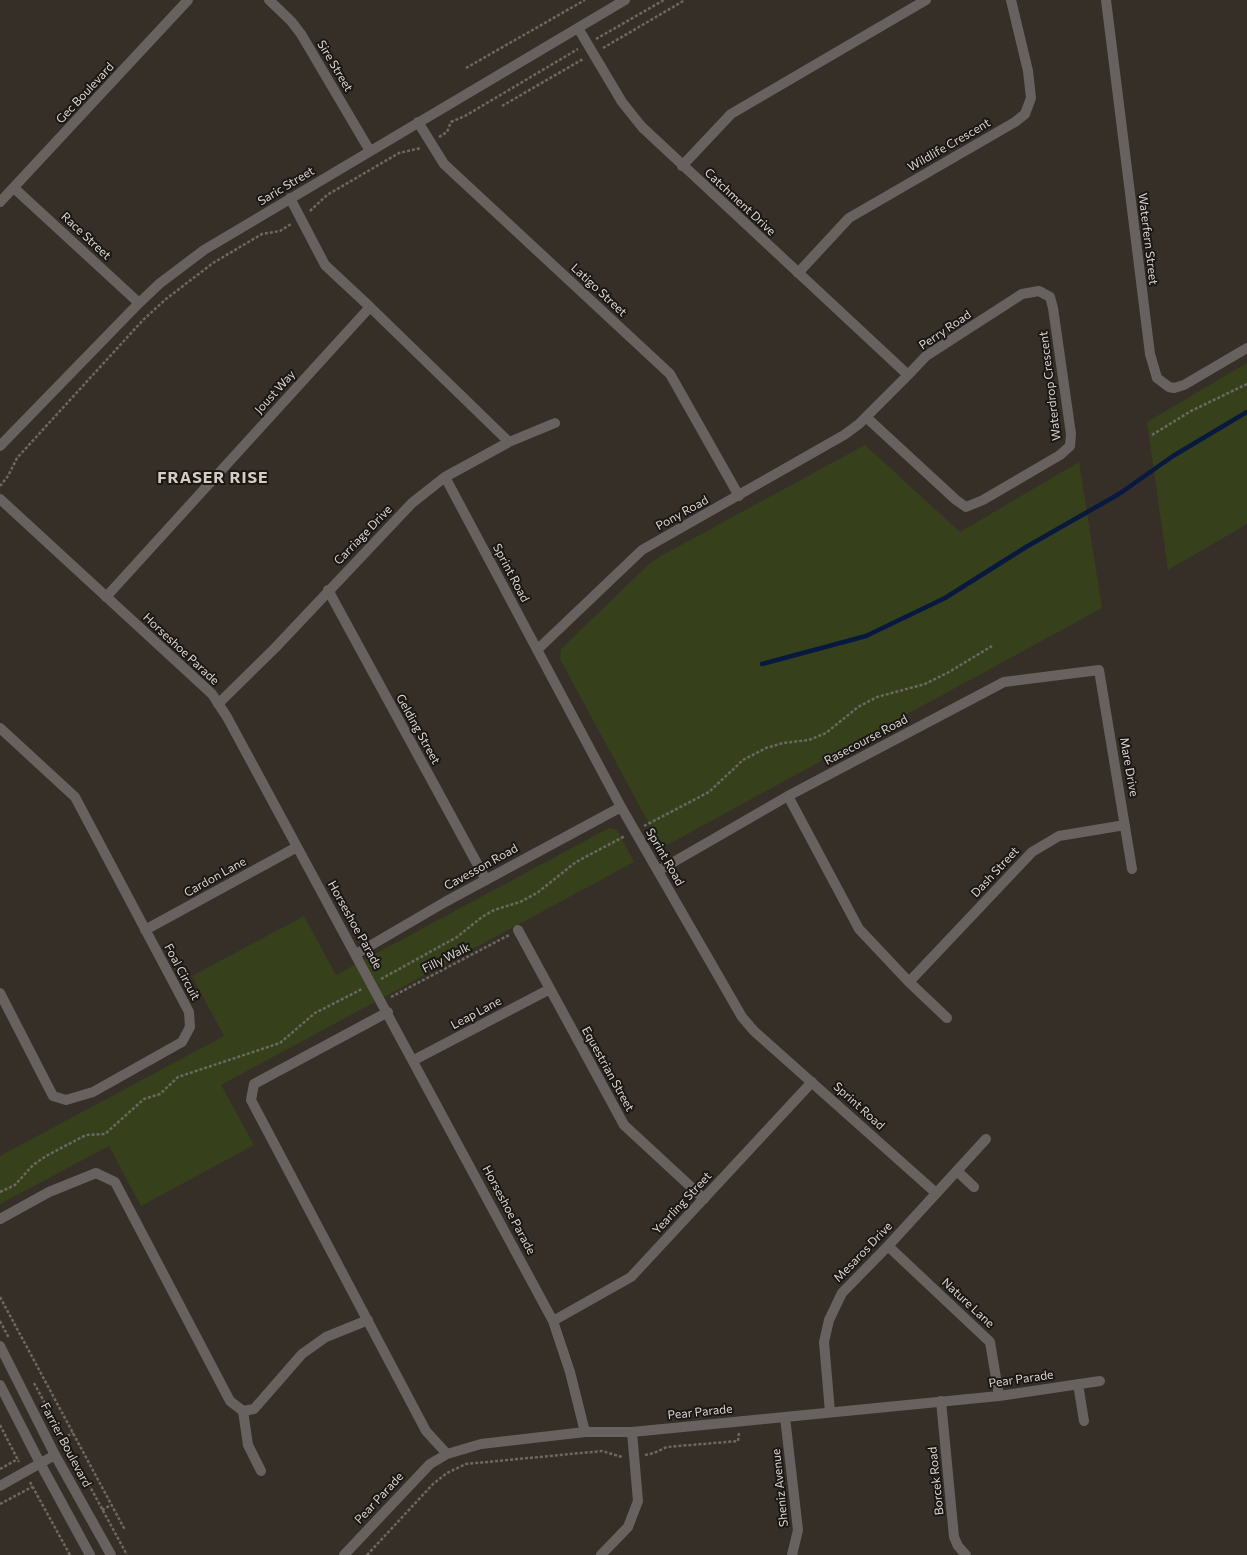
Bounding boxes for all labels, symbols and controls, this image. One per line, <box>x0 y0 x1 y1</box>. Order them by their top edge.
street label: Sire Street <box>314 38 356 94</box>
street label: Gec Boulevard <box>53 60 117 126</box>
street label: Wildlife Crescent <box>905 115 993 175</box>
street label: Saric Street <box>255 164 317 208</box>
street label: Catchment Drive <box>701 165 779 239</box>
street label: Waterfern Street <box>1135 192 1161 286</box>
street label: Race Street <box>58 209 114 263</box>
street label: Latigo Street <box>568 261 630 319</box>
street label: Perry Road <box>916 307 974 353</box>
street label: Waterdrop Crescent <box>1036 330 1064 442</box>
street label: Joust Way <box>252 367 298 417</box>
district label: FRASER RISE <box>157 468 269 488</box>
street label: Pony Road <box>653 493 711 533</box>
street label: Carriage Drive <box>331 502 395 568</box>
street label: Sprint Road <box>490 541 532 605</box>
street label: Horseshoe Parade <box>140 610 222 688</box>
street label: Gelding Street <box>393 691 443 767</box>
street label: Rasecourse Road <box>822 712 910 768</box>
street label: Mare Drive <box>1117 736 1141 798</box>
street label: Sprint Road <box>643 826 687 888</box>
street label: Cavesson Road <box>442 841 520 893</box>
street label: Dash Street <box>968 844 1022 900</box>
street label: Cardon Lane <box>181 854 249 900</box>
street label: Horseshoe Parade <box>325 878 385 972</box>
street label: Filly Walk <box>420 940 472 976</box>
street label: Foal Circuit <box>161 941 203 1003</box>
street label: Leap Lane <box>448 994 504 1032</box>
street label: Equestrian Street <box>579 1024 637 1114</box>
street label: Sprint Road <box>830 1079 888 1133</box>
street label: Horseshoe Parade <box>479 1163 539 1257</box>
street label: Yearling Street <box>650 1169 714 1237</box>
street label: Mesaros Drive <box>831 1219 895 1285</box>
street label: Nature Lane <box>939 1275 997 1331</box>
street label: Pear Parade <box>988 1367 1054 1391</box>
street label: Farrier Boulevard <box>38 1400 94 1490</box>
street label: Pear Parade <box>667 1401 733 1423</box>
street label: Borcek Road <box>925 1446 947 1516</box>
street label: Sheniz Avenue <box>769 1448 791 1528</box>
street label: Pear Parade <box>352 1469 406 1527</box>

